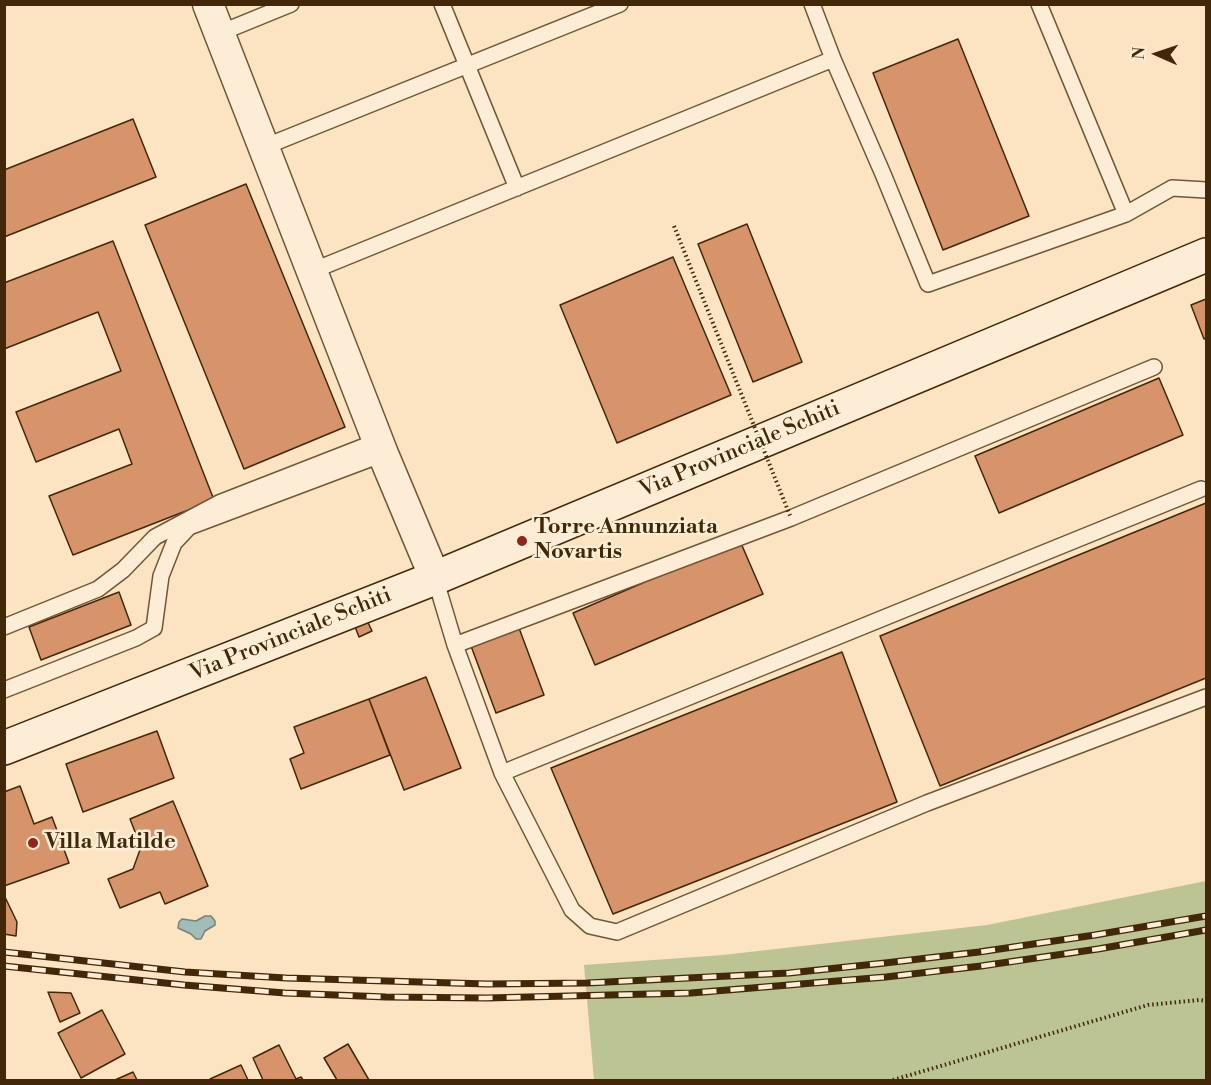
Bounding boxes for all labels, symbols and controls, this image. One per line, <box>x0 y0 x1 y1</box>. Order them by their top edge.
north arrow <box>1127 24 1187 84</box>
text: N <box>1129 46 1149 60</box>
street label: Via Provinciale Schiti <box>636 396 844 504</box>
place label: Torre Annunziata Novartis <box>534 515 718 566</box>
marker: Torre Annunziata Novartis <box>515 534 529 548</box>
street label: Via Provinciale Schiti <box>186 582 396 688</box>
place label: Villa Matilde <box>45 830 176 856</box>
marker: Villa Matilde <box>26 836 40 850</box>

